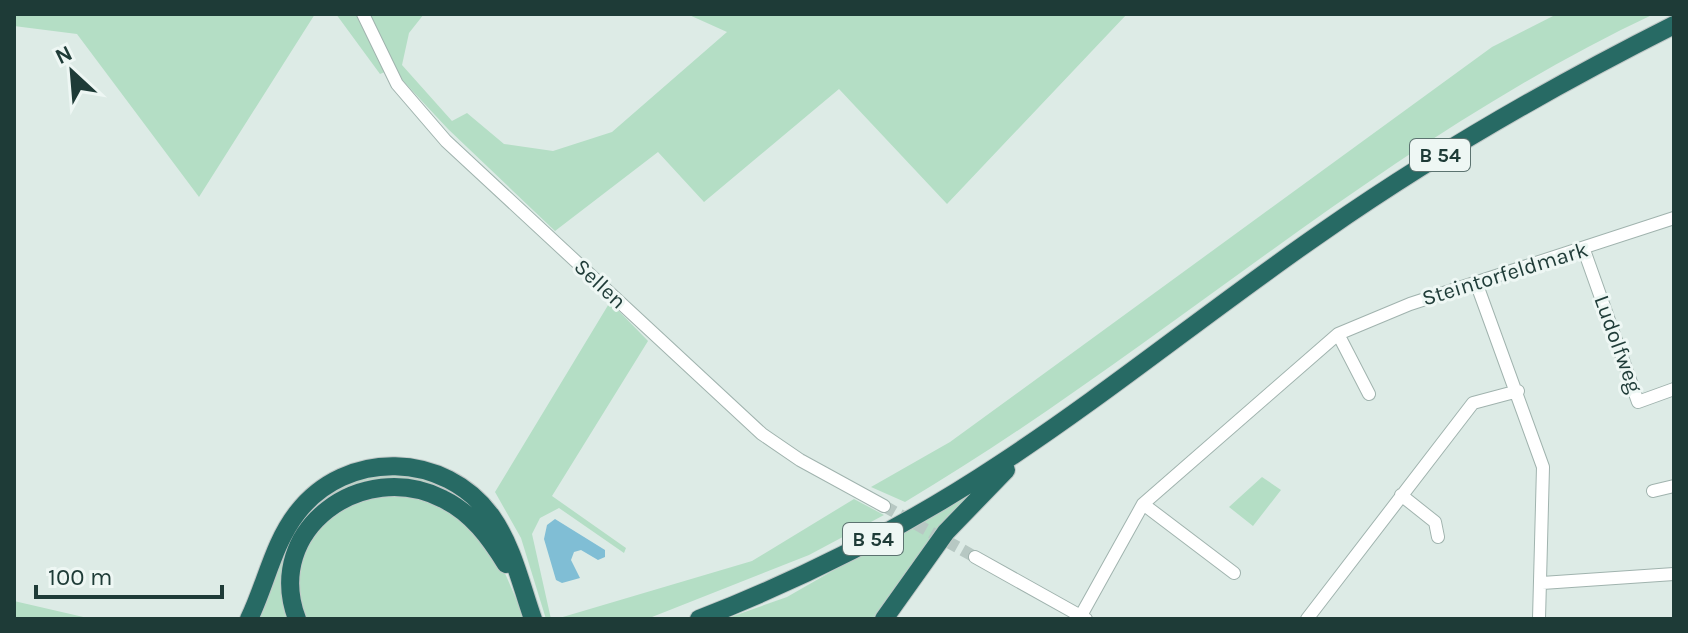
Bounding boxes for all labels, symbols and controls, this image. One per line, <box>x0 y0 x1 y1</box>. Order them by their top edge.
north arrow <box>32 32 112 112</box>
text: N <box>51 40 76 70</box>
road number: B 54 <box>1410 139 1470 171</box>
street label: Steintorfeldmark <box>1419 236 1591 312</box>
street label: Sellen <box>569 254 631 314</box>
street label: Ludolfweg <box>1588 292 1648 397</box>
road number: B 54 <box>843 523 903 555</box>
scale bar <box>36 549 222 599</box>
text: 100 m <box>48 563 113 591</box>

